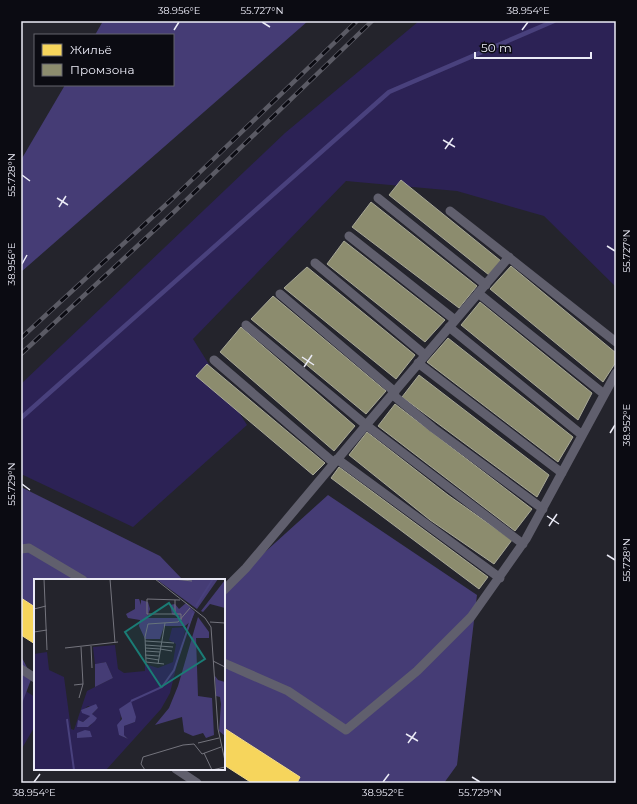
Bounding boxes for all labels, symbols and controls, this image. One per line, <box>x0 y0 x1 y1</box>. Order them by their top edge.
text: 38.956°E <box>158 4 201 17</box>
text: 55.727°N <box>240 4 284 17</box>
text: 38.954°E <box>506 4 550 17</box>
legend <box>34 34 174 86</box>
scale bar <box>475 34 591 60</box>
text: 50 m <box>481 40 512 55</box>
text: Жильё <box>70 42 112 57</box>
text: Промзона <box>70 62 134 77</box>
text: 55.728°N <box>5 153 18 197</box>
text: 55.727°N <box>620 229 633 273</box>
text: 38.956°E <box>5 242 18 285</box>
text: 38.952°E <box>620 403 633 446</box>
text: 55.729°N <box>5 462 18 506</box>
text: 55.728°N <box>620 538 633 582</box>
inset map <box>34 579 225 770</box>
text: 38.954°E <box>12 786 56 799</box>
text: 38.952°E <box>362 786 405 799</box>
text: 55.729°N <box>458 786 502 799</box>

